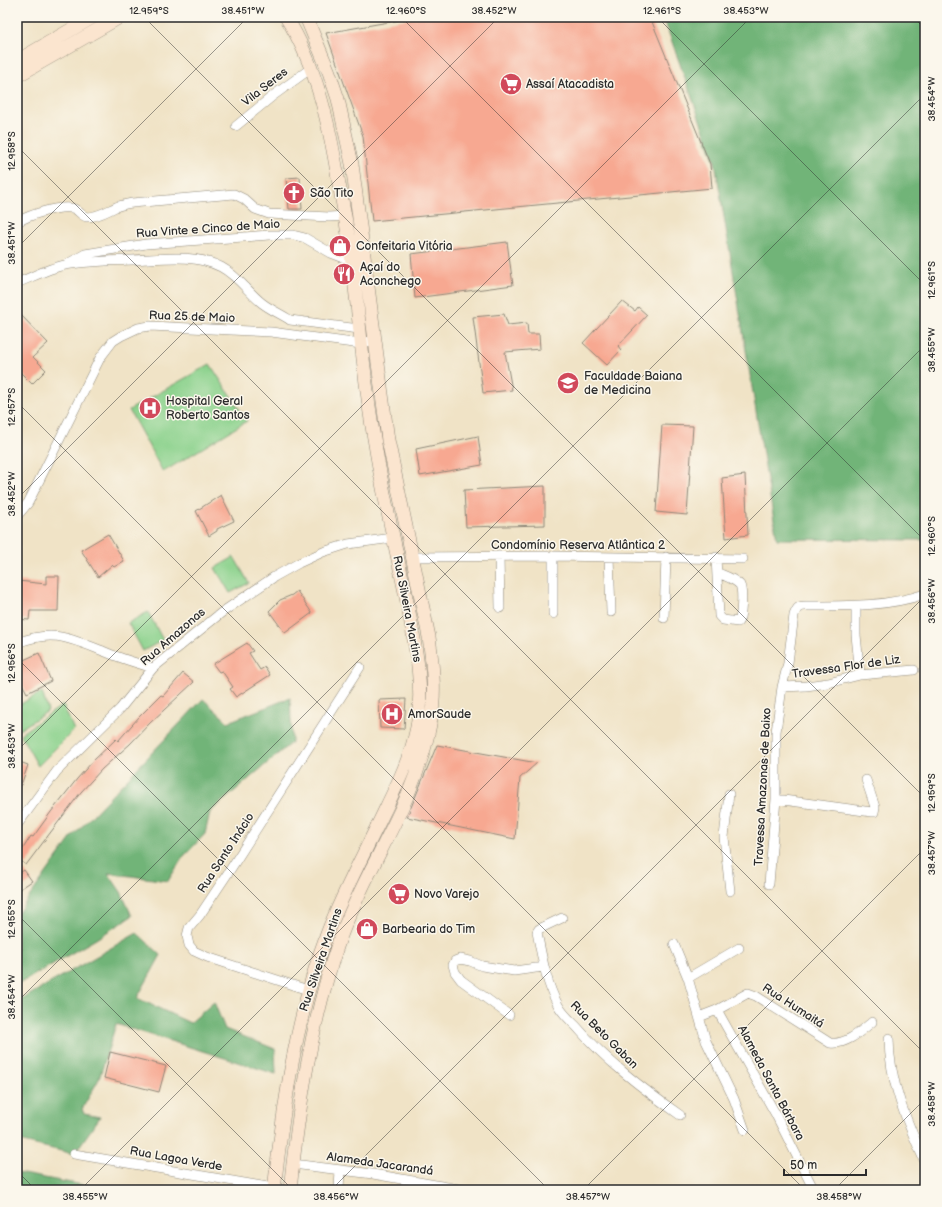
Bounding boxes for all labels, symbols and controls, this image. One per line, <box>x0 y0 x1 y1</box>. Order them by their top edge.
text: 12.959°S <box>129 5 169 17</box>
text: 38.451°W <box>221 5 265 17</box>
text: 12.960°S <box>386 5 426 17</box>
text: 38.452°W <box>471 5 517 17</box>
text: 12.961°S <box>643 5 681 17</box>
text: 38.453°W <box>723 5 769 17</box>
street label: Vila Seres <box>239 64 291 110</box>
supermarket icon: Assaí Atacadista <box>498 71 524 97</box>
text: 38.454°W <box>926 76 938 122</box>
place label: Assaí Atacadista <box>526 77 614 92</box>
text: 12.958°S <box>6 131 18 171</box>
church icon: São Tito <box>281 180 307 206</box>
place label: São Tito <box>310 186 354 201</box>
street label: Rua Vinte e Cinco de Maio <box>135 216 281 242</box>
text: 38.451°W <box>6 221 18 265</box>
shop icon: Confeitaria Vitória <box>327 233 353 259</box>
place label: Confeitaria Vitória <box>356 239 453 254</box>
place label: Açaí do Aconchego <box>360 260 421 289</box>
restaurant icon: Açaí do Aconchego <box>331 261 357 287</box>
text: 12.961°S <box>926 261 938 299</box>
street label: Rua 25 de Maio <box>149 308 236 326</box>
text: 38.455°W <box>926 327 938 373</box>
place label: Faculdade Baiana de Medicina <box>584 369 683 398</box>
school or university icon: Faculdade Baiana de Medicina <box>555 370 581 396</box>
text: 12.957°S <box>6 388 18 426</box>
place label: Hospital Geral Roberto Santos <box>166 394 250 423</box>
hospital icon: Hospital Geral Roberto Santos <box>137 395 163 421</box>
text: 38.452°W <box>6 471 18 517</box>
text: 12.960°S <box>926 516 938 556</box>
street label: Condomínio Reserva Atlântica 2 <box>491 538 665 553</box>
street label: Rua Silveira Martins <box>389 554 425 664</box>
text: 38.456°W <box>926 578 938 624</box>
street label: Rua Amazonas <box>137 605 209 669</box>
text: 12.956°S <box>6 643 18 683</box>
street label: Travessa Flor de Liz <box>791 652 901 682</box>
hospital icon: AmorSaude <box>379 701 405 727</box>
place label: AmorSaude <box>408 707 471 722</box>
street label: Travessa Amazonas de Baixo <box>751 707 775 867</box>
text: 38.453°W <box>6 723 18 769</box>
text: 12.959°S <box>926 773 938 813</box>
street label: Rua Santo Inácio <box>195 810 258 896</box>
text: 38.457°W <box>926 831 938 875</box>
supermarket icon: Novo Varejo <box>386 881 412 907</box>
place label: Novo Varejo <box>414 887 479 902</box>
text: 12.955°S <box>6 899 18 939</box>
street label: Rua Silveira Martins <box>296 906 346 1014</box>
shop icon: Barbearia do Tim <box>354 916 380 942</box>
place label: Barbearia do Tim <box>382 922 475 937</box>
text: 38.454°W <box>6 974 18 1020</box>
street label: Rua Humaitá <box>759 981 827 1032</box>
street label: Rua Beto Gaban <box>567 998 641 1072</box>
street label: Alameda Santa Bárbara <box>734 1023 808 1143</box>
text: 38.458°W <box>926 1081 938 1127</box>
street label: Rua Lagoa Verde <box>129 1143 223 1175</box>
street label: Alameda Jacarandá <box>326 1149 434 1179</box>
scale bar <box>784 1151 866 1177</box>
text: 50 m <box>790 1158 817 1173</box>
text: 38.455°W <box>62 1191 108 1203</box>
text: 38.456°W <box>313 1191 359 1203</box>
text: 38.457°W <box>566 1191 610 1203</box>
text: 38.458°W <box>816 1191 862 1203</box>

